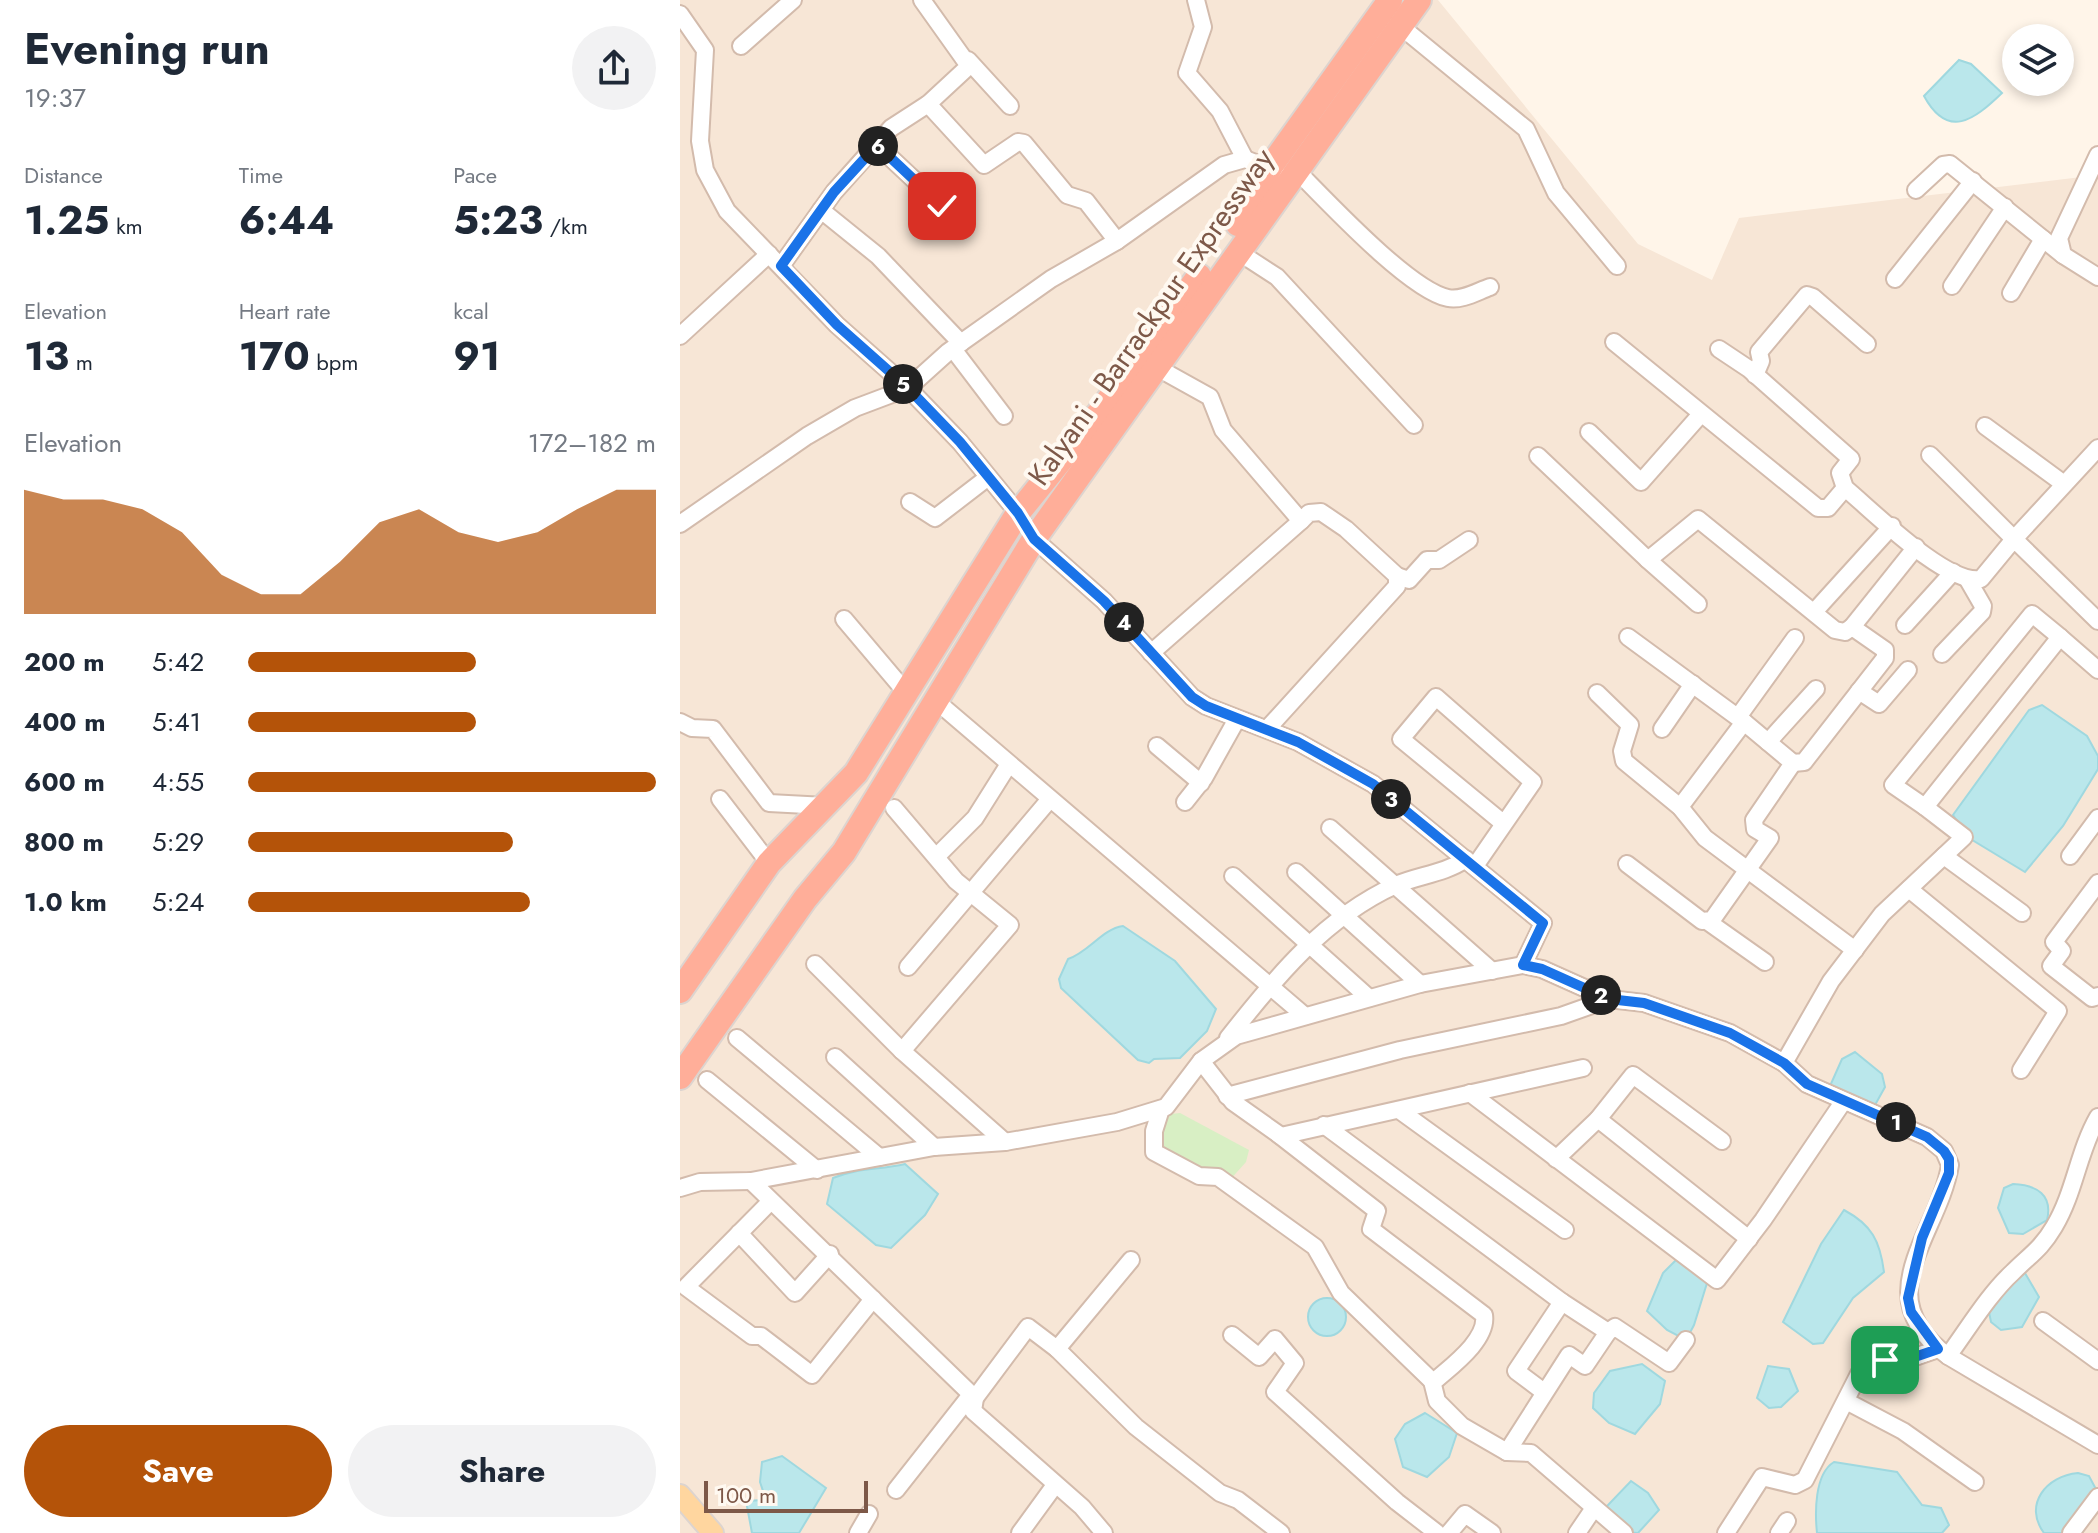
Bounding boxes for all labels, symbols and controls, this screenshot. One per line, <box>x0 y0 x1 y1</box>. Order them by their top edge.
text: Evening run <box>24 17 270 81</box>
map controls <box>2002 24 2074 96</box>
button: layers <box>2002 24 2074 96</box>
button: share <box>572 26 656 110</box>
text: 19:37 <box>24 79 86 117</box>
pin: 6 <box>858 126 898 166</box>
text: 6 <box>871 130 885 162</box>
street label: Kalyani - Barrackpur Expressway <box>1017 139 1284 494</box>
text: Distance <box>24 159 103 191</box>
text: Time <box>239 159 283 191</box>
text: Pace <box>453 159 497 191</box>
pin <box>908 172 976 240</box>
icon: check <box>920 184 964 228</box>
text: 1.25 <box>24 191 109 249</box>
text: 6:44 <box>239 191 334 249</box>
text: 5:23 <box>453 191 543 249</box>
text: km <box>109 210 143 242</box>
text: /km <box>543 210 588 242</box>
text: Elevation <box>24 295 107 327</box>
text: Heart rate <box>239 295 330 327</box>
text: kcal <box>453 295 489 327</box>
text: 13 <box>24 327 69 385</box>
text: 170 <box>239 327 310 385</box>
text: 91 <box>453 327 500 385</box>
text: m <box>69 346 93 378</box>
text: bpm <box>310 346 358 378</box>
pin: 5 <box>883 364 923 404</box>
text: 5 <box>896 368 910 400</box>
text: Elevation <box>24 424 122 462</box>
text: 172–182 m <box>528 424 656 462</box>
pin: 4 <box>1104 602 1144 642</box>
text: 4 <box>1116 606 1132 638</box>
text: 200 m <box>24 643 105 681</box>
text: 5:42 <box>152 643 204 681</box>
text: 400 m <box>24 703 106 741</box>
text: 5:41 <box>152 703 201 741</box>
text: 600 m <box>24 763 105 801</box>
text: 4:55 <box>152 763 204 801</box>
pin: 3 <box>1371 779 1411 819</box>
text: 3 <box>1384 783 1398 815</box>
text: 800 m <box>24 823 104 861</box>
text: 5:29 <box>152 823 204 861</box>
text: 1.0 km <box>24 883 107 921</box>
text: 5:24 <box>152 883 204 921</box>
pin: 2 <box>1581 975 1621 1015</box>
text: 2 <box>1594 979 1608 1011</box>
pin: 1 <box>1876 1102 1916 1142</box>
text: 1 <box>1890 1106 1902 1138</box>
pin <box>1851 1326 1919 1394</box>
icon: arrive <box>1863 1338 1907 1382</box>
button: Save <box>24 1425 332 1517</box>
button: Share <box>348 1425 656 1517</box>
scale bar <box>704 1477 868 1513</box>
text: 100 m <box>716 1479 776 1511</box>

